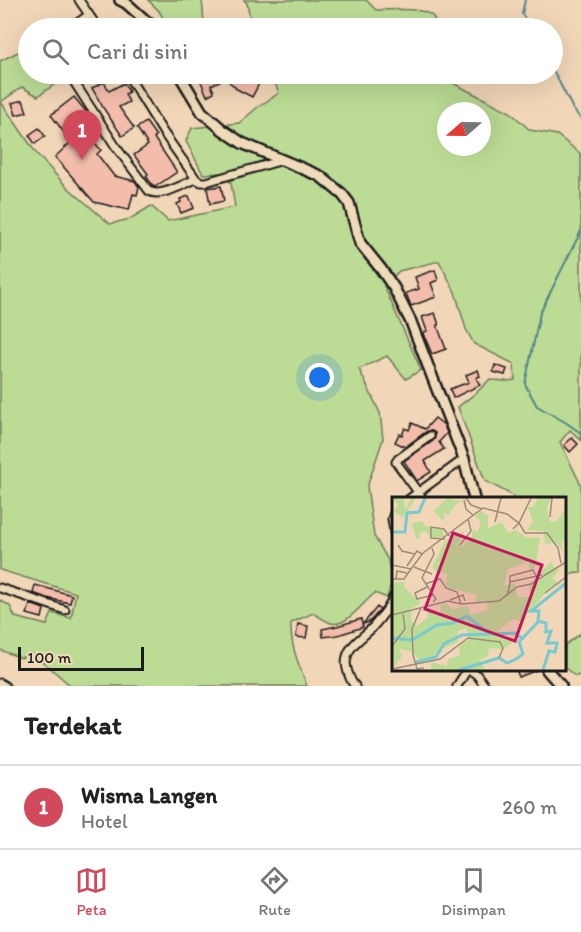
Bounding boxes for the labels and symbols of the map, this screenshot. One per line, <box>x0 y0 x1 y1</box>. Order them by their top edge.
north arrow <box>437 102 491 156</box>
pin: 1 <box>62 110 101 160</box>
your location <box>305 363 334 392</box>
inset map <box>392 497 566 671</box>
scale bar <box>18 644 144 672</box>

